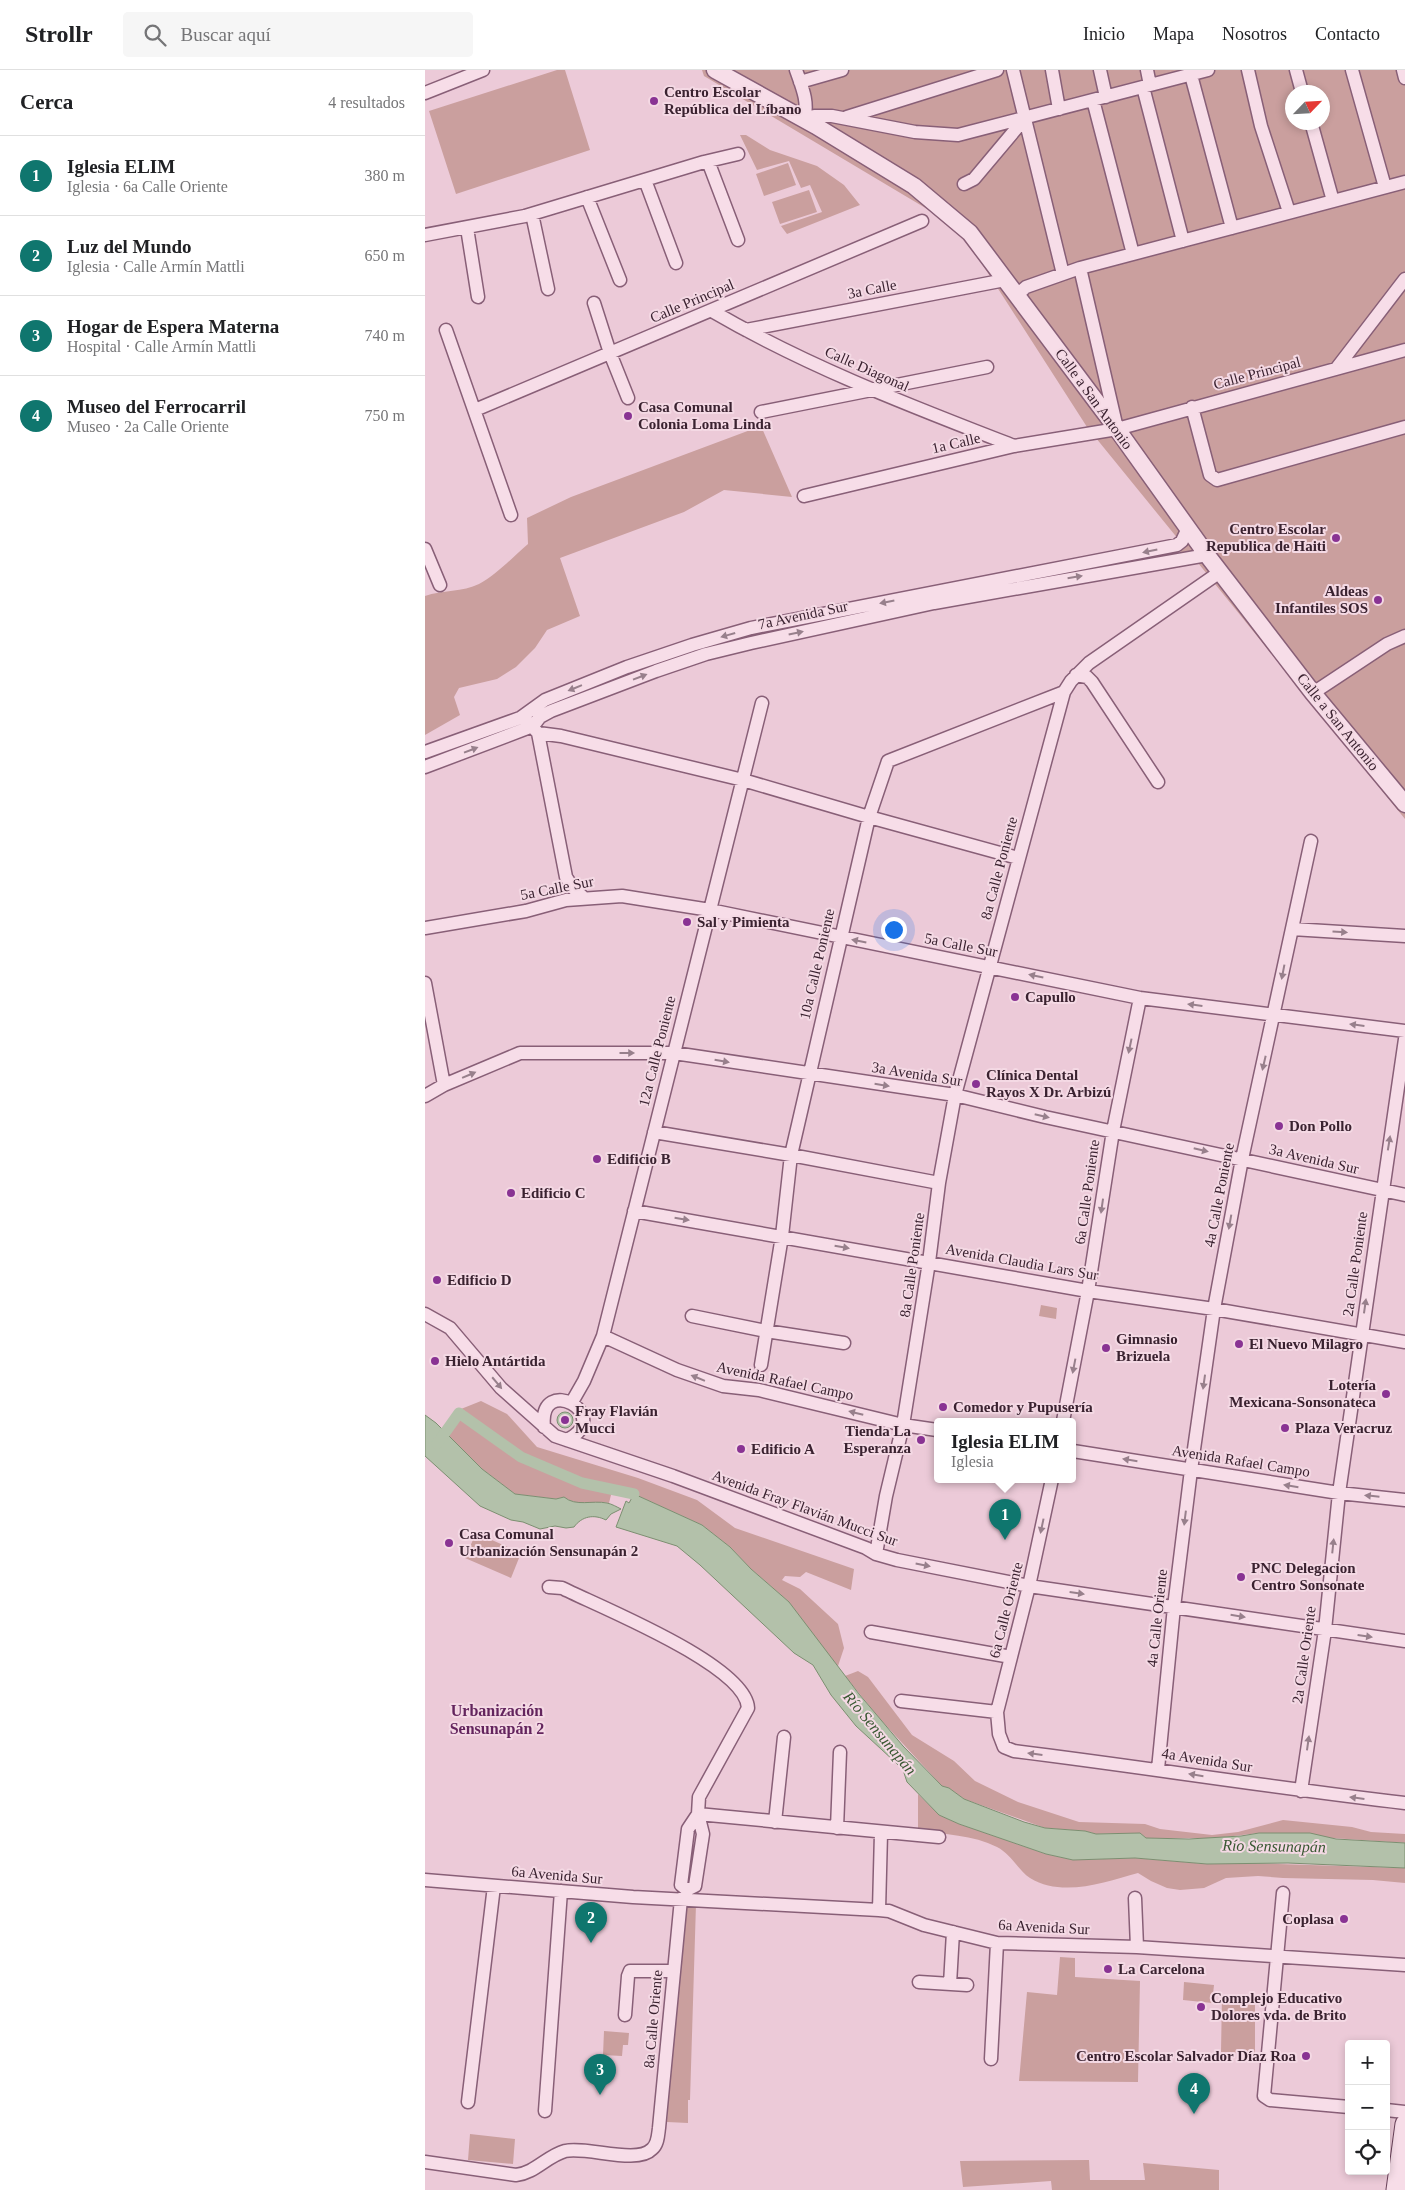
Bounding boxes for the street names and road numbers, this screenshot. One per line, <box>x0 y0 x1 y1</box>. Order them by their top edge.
street label: Calle Principal <box>648 276 736 326</box>
street label: 3a Calle <box>846 276 898 302</box>
street label: Calle Diagonal <box>822 343 912 395</box>
street label: Calle a San Antonio <box>1052 346 1136 452</box>
street label: Calle Principal <box>1212 354 1302 392</box>
street label: 1a Calle <box>930 430 982 456</box>
street label: 7a Avenida Sur <box>757 598 849 632</box>
street label: Calle a San Antonio <box>1294 670 1382 774</box>
street label: 8a Calle Poniente <box>978 815 1021 921</box>
street label: 5a Calle Sur <box>519 873 595 903</box>
street label: 10a Calle Poniente <box>796 907 838 1021</box>
street label: 5a Calle Sur <box>923 930 999 960</box>
street label: 12a Calle Poniente <box>636 994 679 1108</box>
street label: 3a Avenida Sur <box>871 1059 963 1089</box>
street label: 6a Calle Poniente <box>1072 1138 1102 1246</box>
street label: 4a Calle Poniente <box>1201 1141 1237 1248</box>
street label: 3a Avenida Sur <box>1268 1141 1360 1177</box>
street label: 2a Calle Poniente <box>1340 1210 1370 1318</box>
street label: 8a Calle Poniente <box>897 1211 927 1319</box>
street label: Avenida Claudia Lars Sur <box>944 1241 1100 1283</box>
street label: Avenida Rafael Campo <box>715 1359 855 1403</box>
street label: Avenida Rafael Campo <box>1171 1442 1311 1480</box>
street label: Avenida Fray Flavián Mucci Sur <box>710 1467 900 1549</box>
street label: 6a Calle Oriente <box>986 1560 1026 1660</box>
street label: 4a Calle Oriente <box>1144 1568 1170 1668</box>
street label: 2a Calle Oriente <box>1289 1605 1319 1705</box>
street label: 4a Avenida Sur <box>1161 1745 1253 1775</box>
street label: 6a Avenida Sur <box>511 1863 603 1887</box>
street label: 6a Avenida Sur <box>998 1917 1090 1937</box>
street label: 8a Calle Oriente <box>641 1969 665 2069</box>

